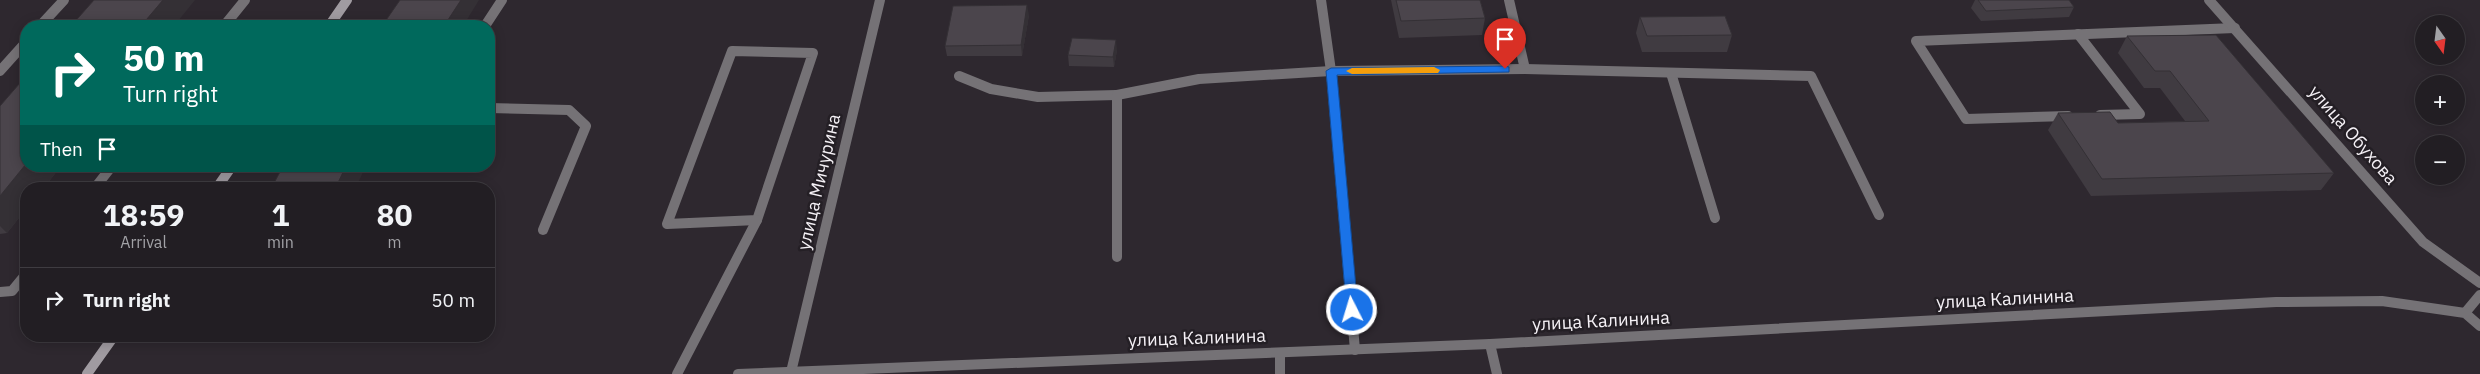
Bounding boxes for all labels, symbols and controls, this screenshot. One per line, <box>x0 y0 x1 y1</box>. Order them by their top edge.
north arrow <box>2415 15 2465 65</box>
map controls <box>2415 15 2465 185</box>
pin <box>1484 18 1526 69</box>
icon: arrive <box>1491 25 1519 53</box>
text: 50 m <box>123 35 205 81</box>
icon: right <box>40 40 105 105</box>
button: + <box>2415 75 2465 125</box>
text: Turn right <box>123 79 218 108</box>
street label: улица Обухова <box>2304 80 2403 189</box>
street label: улица Мичурина <box>792 111 845 252</box>
icon: arrive <box>93 135 121 163</box>
button: − <box>2415 135 2465 185</box>
text: Then <box>40 137 83 161</box>
text: 18:59 <box>103 195 184 234</box>
text: 1 <box>271 195 289 234</box>
text: 80 <box>376 195 412 234</box>
text: Arrival <box>120 232 167 252</box>
text: min <box>267 232 294 252</box>
text: m <box>387 232 401 252</box>
position arrow <box>1325 283 1377 335</box>
street label: улица Калинина <box>1936 283 2075 314</box>
icon: right <box>40 286 68 314</box>
text: Turn right <box>83 288 170 312</box>
text: 50 m <box>431 288 475 312</box>
street label: улица Калинина <box>1532 305 1671 336</box>
street label: улица Калинина <box>1128 324 1267 351</box>

